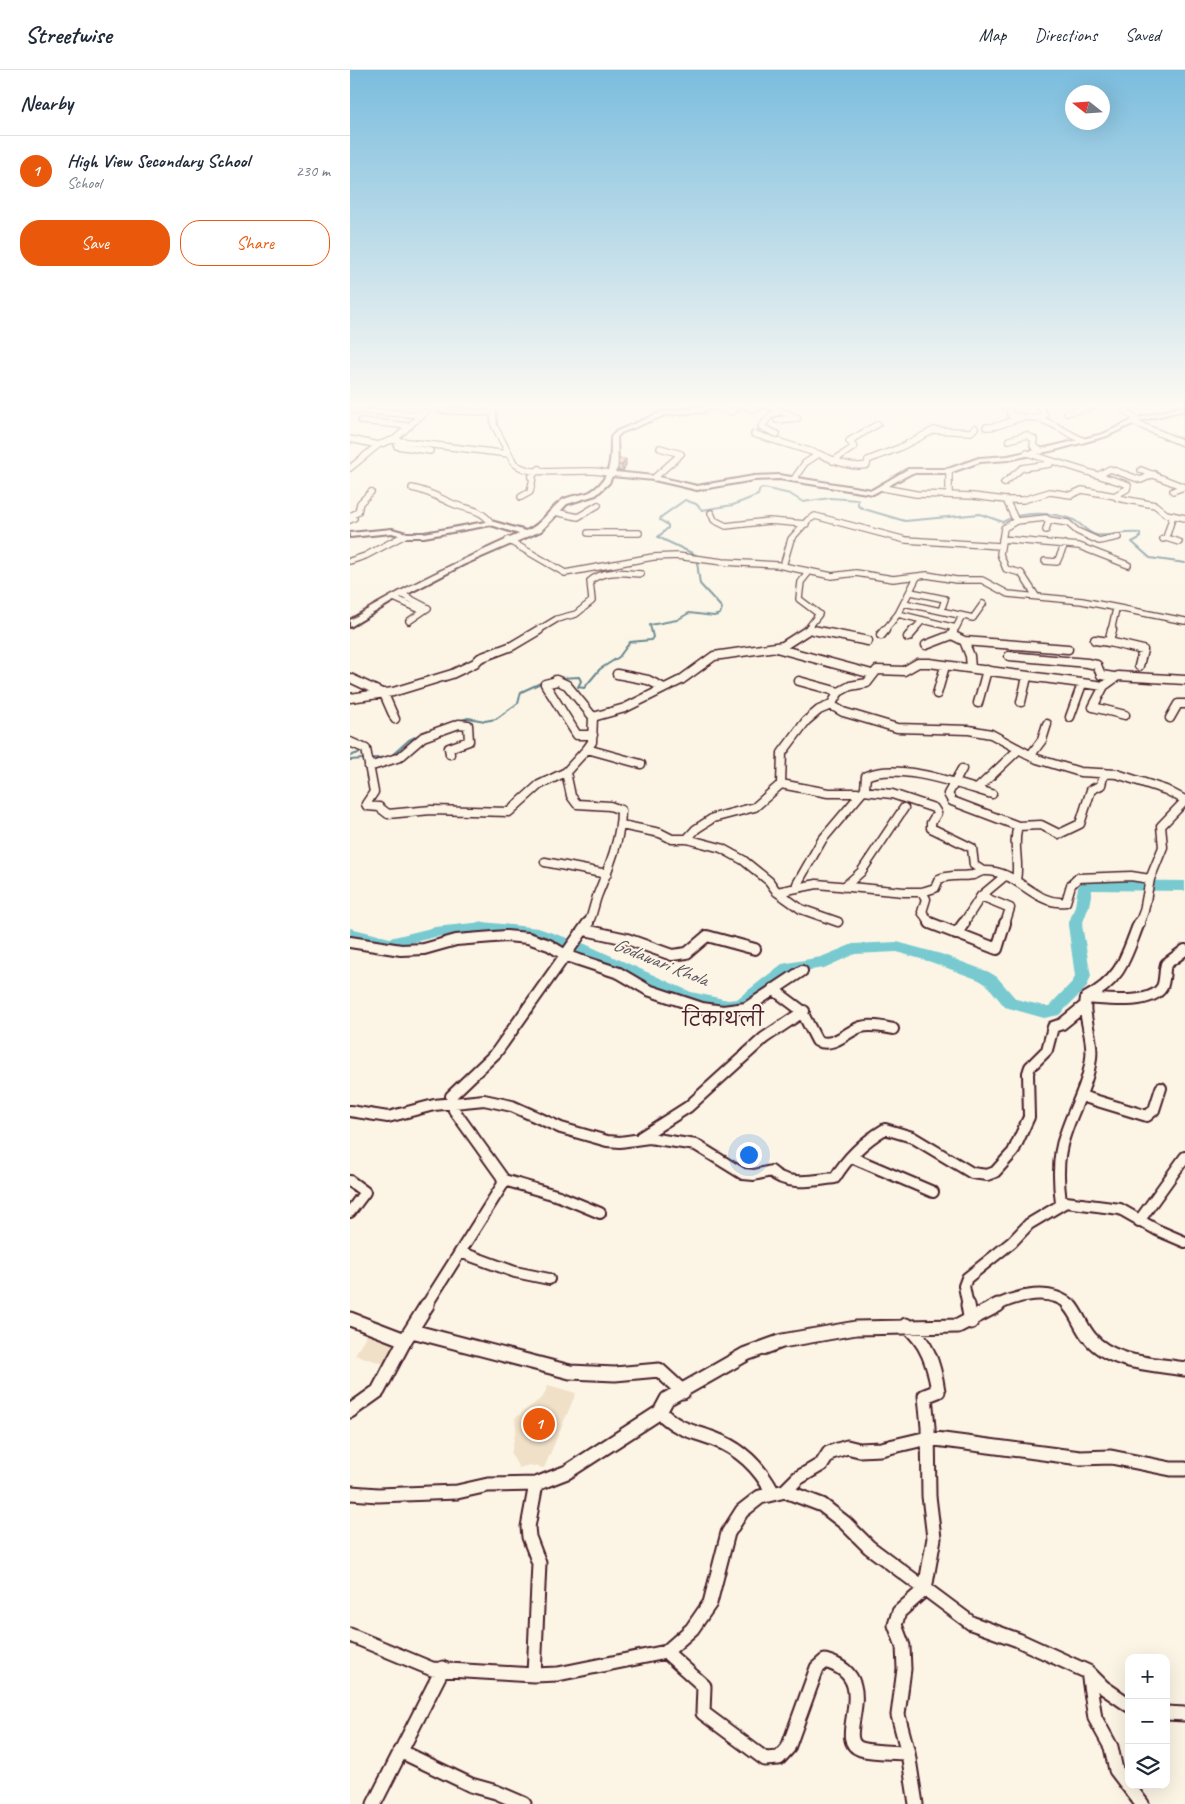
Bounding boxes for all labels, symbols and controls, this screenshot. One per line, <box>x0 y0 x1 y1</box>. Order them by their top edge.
text: Streetwise <box>25 20 111 50</box>
text: Map <box>979 24 1006 46</box>
text: Directions <box>1034 24 1097 46</box>
text: Saved <box>1125 24 1160 46</box>
north arrow <box>1065 85 1110 130</box>
text: Nearby <box>20 90 73 116</box>
text: High View Secondary School <box>67 149 250 173</box>
text: 1 <box>32 161 40 181</box>
text: 230 m <box>296 161 330 181</box>
text: School <box>67 173 101 193</box>
button: Save <box>20 220 170 266</box>
button: Share <box>180 220 330 266</box>
water label: Godawari Khola <box>610 932 713 993</box>
district label: टिकाथली <box>682 1004 765 1032</box>
your location <box>736 1142 762 1168</box>
pin: 1 <box>523 1405 555 1443</box>
map controls <box>1125 1654 1170 1789</box>
button: + <box>1125 1654 1170 1699</box>
button: − <box>1125 1699 1170 1744</box>
button: layers <box>1125 1744 1170 1789</box>

